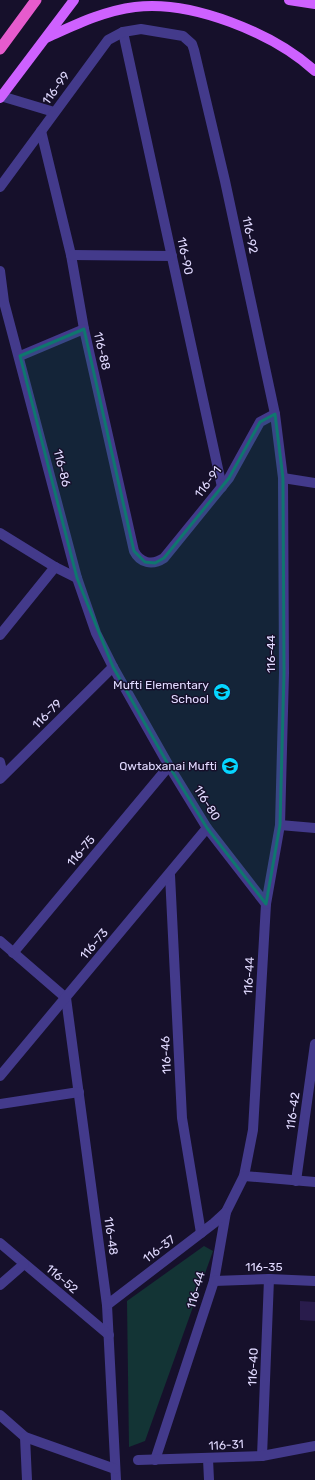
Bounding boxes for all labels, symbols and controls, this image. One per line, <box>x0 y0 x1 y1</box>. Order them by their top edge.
street label: 116-99 <box>39 69 73 107</box>
street label: 116-92 <box>239 215 261 255</box>
street label: 116-90 <box>174 236 196 276</box>
street label: 116-88 <box>91 331 113 371</box>
street label: 116-86 <box>51 448 73 488</box>
street label: 116-91 <box>192 464 224 500</box>
street label: 116-44 <box>264 634 278 673</box>
place label: Mufti Elementary School <box>113 678 209 706</box>
school or university icon: Mufti Elementary School <box>212 682 232 702</box>
street label: 116-79 <box>29 696 65 732</box>
school or university icon: Qwtabxanai Mufti <box>220 756 240 776</box>
place label: Qwtabxanai Mufti <box>119 759 217 773</box>
street label: 116-80 <box>191 783 223 823</box>
street label: 116-75 <box>64 833 98 869</box>
street label: 116-73 <box>77 926 111 962</box>
street label: 116-44 <box>241 956 257 995</box>
street label: 116-46 <box>158 1036 174 1074</box>
street label: 116-42 <box>283 1091 303 1131</box>
street label: 116-48 <box>101 1216 121 1256</box>
street label: 116-37 <box>140 1232 178 1266</box>
street label: 116-35 <box>245 1260 283 1274</box>
street label: 116-52 <box>43 1262 81 1296</box>
street label: 116-44 <box>184 1269 208 1310</box>
street label: 116-40 <box>245 1348 261 1386</box>
street label: 116-31 <box>208 1437 244 1453</box>

